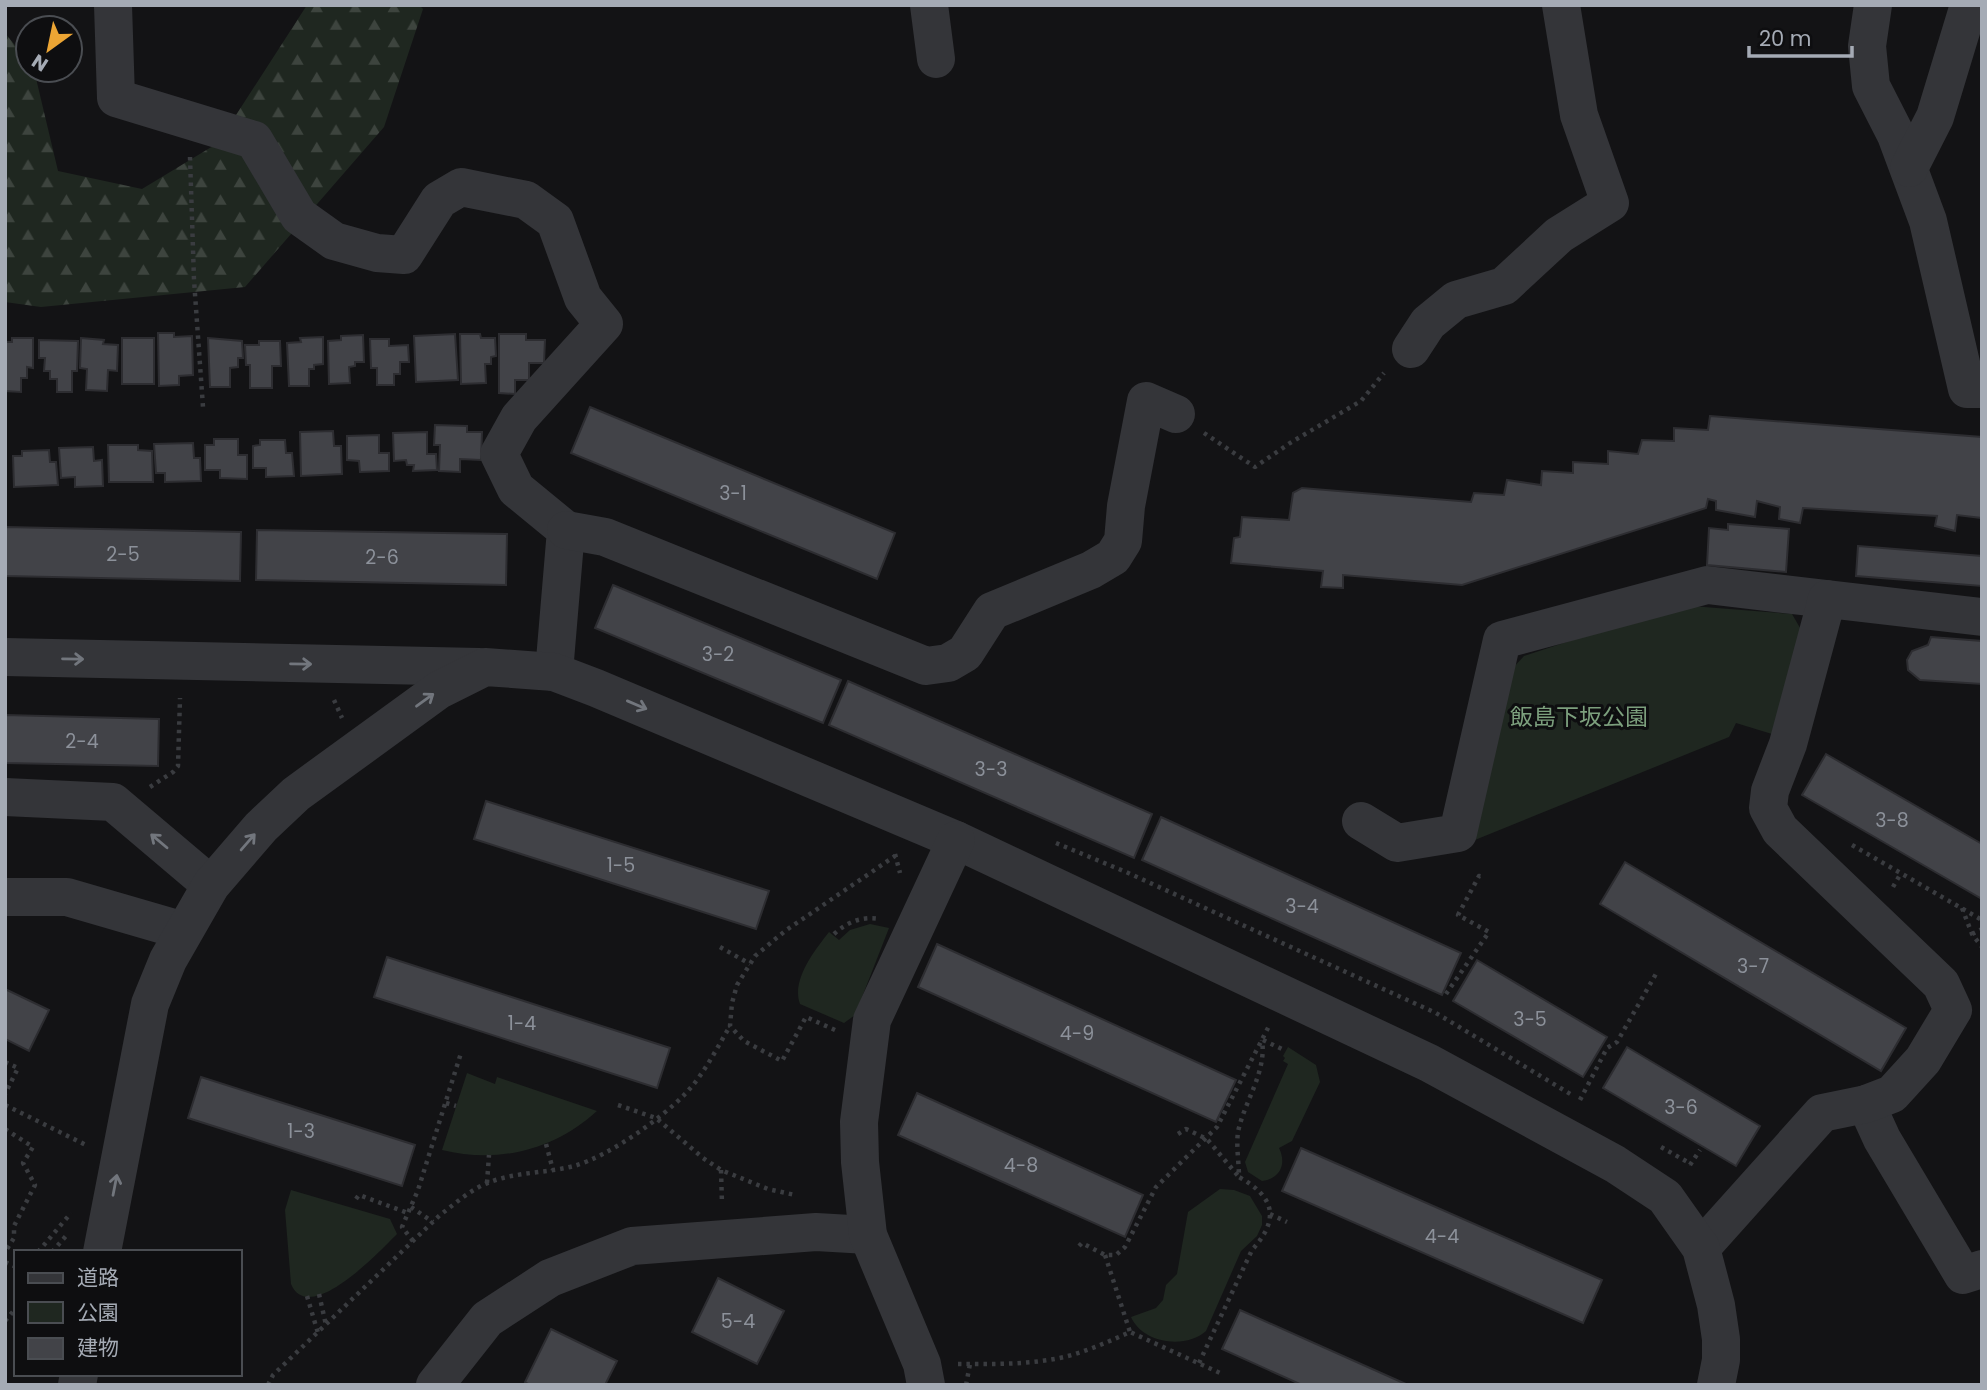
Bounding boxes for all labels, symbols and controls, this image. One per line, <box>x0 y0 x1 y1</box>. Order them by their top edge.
north arrow <box>14 14 84 84</box>
scale bar <box>1749 14 1852 58</box>
text: 20 m <box>1759 24 1812 53</box>
text: N <box>27 48 53 78</box>
house number: 3-1 <box>719 480 747 507</box>
house number: 2-5 <box>106 541 140 568</box>
house number: 2-6 <box>365 544 399 571</box>
house number: 3-2 <box>702 641 734 668</box>
one-way arrow <box>62 653 85 666</box>
one-way arrow <box>289 657 312 671</box>
one-way arrow <box>415 693 434 708</box>
one-way arrow <box>626 699 647 712</box>
park label: 飯島下坂公園 <box>1510 701 1648 733</box>
house number: 2-4 <box>65 728 99 755</box>
house number: 3-3 <box>975 756 1007 783</box>
house number: 3-8 <box>1875 807 1909 834</box>
one-way arrow <box>150 833 168 849</box>
one-way arrow <box>240 834 256 852</box>
house number: 1-5 <box>607 852 635 879</box>
house number: 3-4 <box>1285 893 1319 920</box>
house number: 3-7 <box>1737 953 1769 980</box>
house number: 3-5 <box>1513 1006 1547 1033</box>
house number: 1-4 <box>508 1010 536 1037</box>
house number: 4-9 <box>1060 1020 1094 1047</box>
house number: 3-6 <box>1664 1094 1698 1121</box>
house number: 1-3 <box>287 1118 315 1145</box>
house number: 4-8 <box>1004 1152 1038 1179</box>
one-way arrow <box>108 1174 122 1197</box>
house number: 4-4 <box>1425 1223 1459 1250</box>
legend <box>14 1250 242 1376</box>
text: 道路 <box>77 1263 119 1292</box>
text: 公園 <box>77 1298 119 1327</box>
house number: 5-4 <box>721 1308 755 1335</box>
text: 建物 <box>77 1333 119 1362</box>

